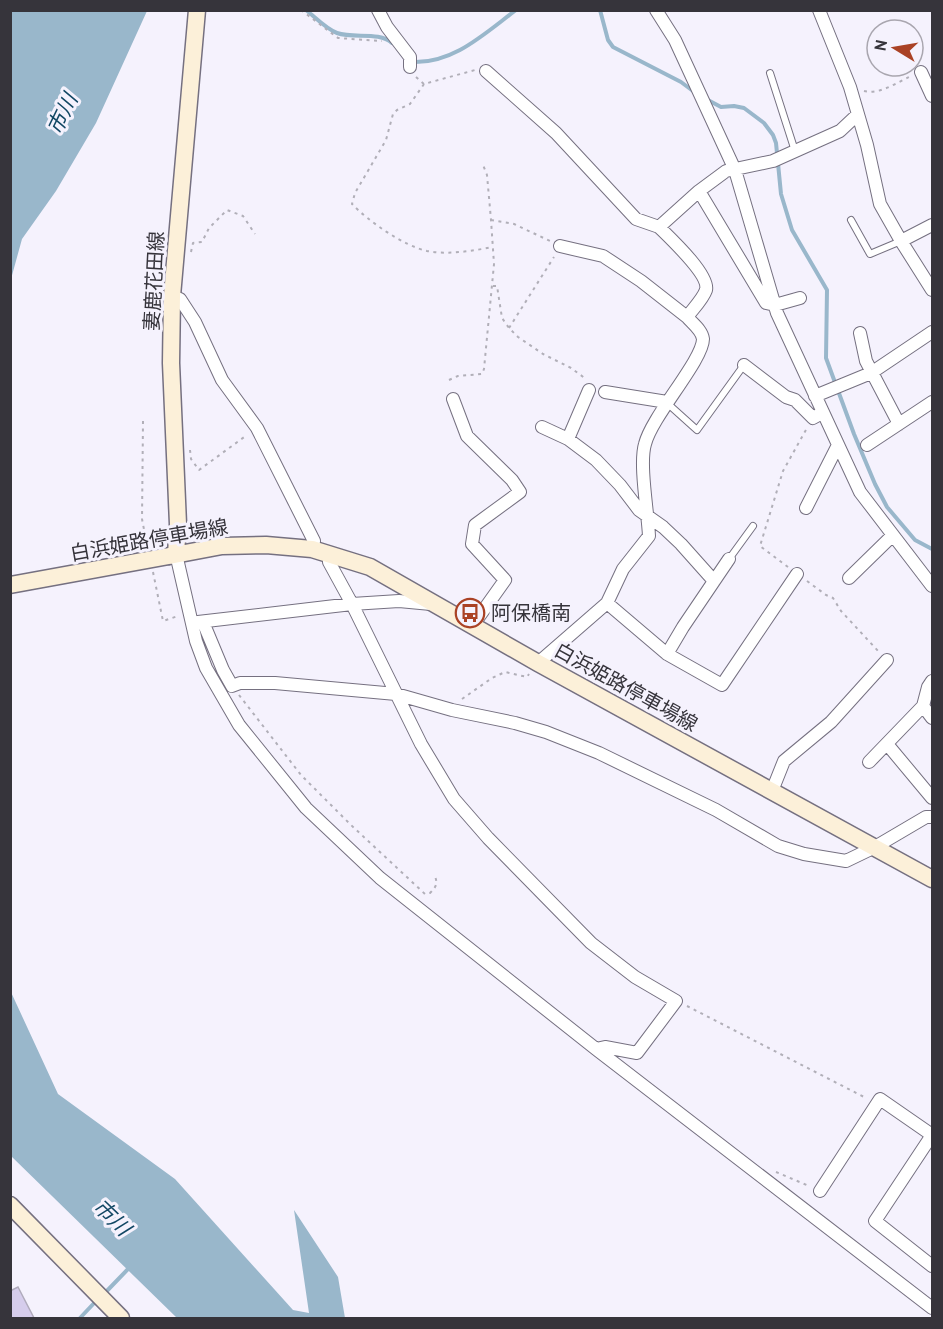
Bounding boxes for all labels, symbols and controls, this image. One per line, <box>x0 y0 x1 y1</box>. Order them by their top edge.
north arrow <box>865 18 925 78</box>
text: N <box>869 38 891 52</box>
water label: 市川 <box>41 87 84 139</box>
street label: 妻鹿花田線 <box>138 230 170 332</box>
street label: 白浜姫路停車場線 <box>68 513 230 567</box>
bus stop icon: 阿保橋南 <box>454 597 486 629</box>
place label: 阿保橋南 <box>491 600 571 626</box>
street label: 白浜姫路停車場線 <box>550 637 702 737</box>
water label: 市川 <box>88 1193 138 1243</box>

